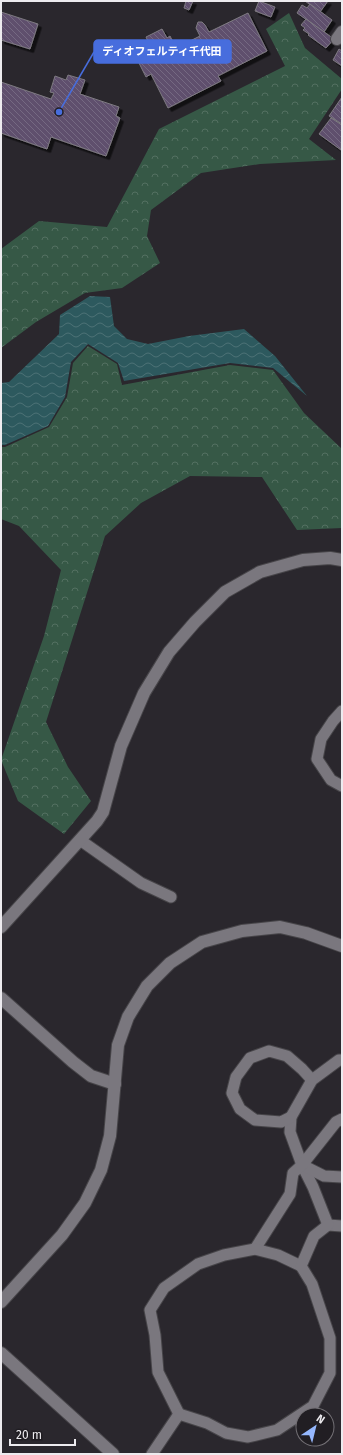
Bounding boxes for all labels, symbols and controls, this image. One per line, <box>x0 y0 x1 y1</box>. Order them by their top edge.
callout: ディオフェルティ千代田 <box>94 40 231 63</box>
text: ディオフェルティ千代田 <box>102 45 222 58</box>
north arrow <box>295 1407 335 1447</box>
text: N <box>314 1412 327 1427</box>
scale bar <box>10 1421 75 1447</box>
text: 20 m <box>16 1428 42 1442</box>

